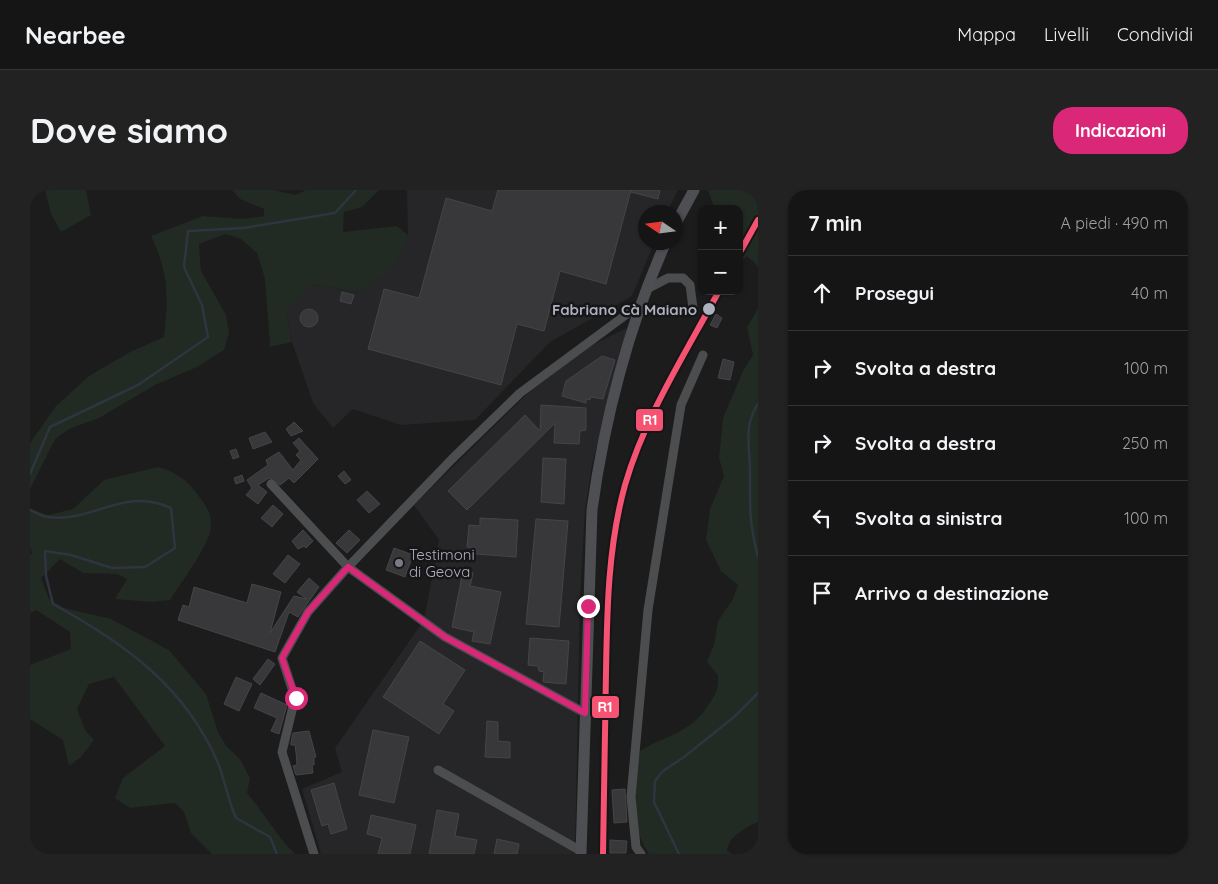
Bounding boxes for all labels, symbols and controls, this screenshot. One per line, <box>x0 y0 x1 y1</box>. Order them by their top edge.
text: Nearbee <box>25 20 126 50</box>
text: Mappa <box>957 23 1016 46</box>
text: Livelli <box>1044 23 1089 46</box>
text: Condividi <box>1117 23 1193 46</box>
button: Indicazioni <box>1053 107 1188 154</box>
text: Dove siamo <box>30 108 228 152</box>
north arrow <box>638 205 683 250</box>
map controls <box>698 205 743 295</box>
button: + <box>698 205 743 250</box>
text: 7 min <box>808 210 862 236</box>
text: A piedi · 490 m <box>1061 213 1168 233</box>
button: − <box>698 250 743 295</box>
icon: ahead <box>808 279 836 307</box>
text: Prosegui <box>855 281 934 305</box>
text: 40 m <box>1131 283 1168 303</box>
place label: Fabriano Cà Maiano <box>552 300 697 319</box>
marker: Fabriano Cà Maiano <box>701 301 717 317</box>
icon: right <box>808 354 836 382</box>
text: Svolta a destra <box>855 356 996 380</box>
text: 100 m <box>1124 358 1168 378</box>
line badge: R1 <box>635 408 664 432</box>
text: R1 <box>642 411 658 429</box>
icon: right <box>808 429 836 457</box>
text: Svolta a destra <box>855 431 996 455</box>
text: 250 m <box>1122 433 1168 453</box>
icon: left <box>808 504 836 532</box>
text: Svolta a sinistra <box>855 506 1002 530</box>
text: 100 m <box>1124 508 1168 528</box>
place label: Testimoni di Geova <box>409 545 475 581</box>
marker: Testimoni di Geova <box>393 557 405 569</box>
icon: arrive <box>808 579 836 607</box>
text: Arrivo a destinazione <box>855 581 1049 605</box>
route end <box>577 595 600 618</box>
route start <box>285 687 308 710</box>
line badge: R1 <box>591 695 620 719</box>
text: R1 <box>597 698 613 716</box>

